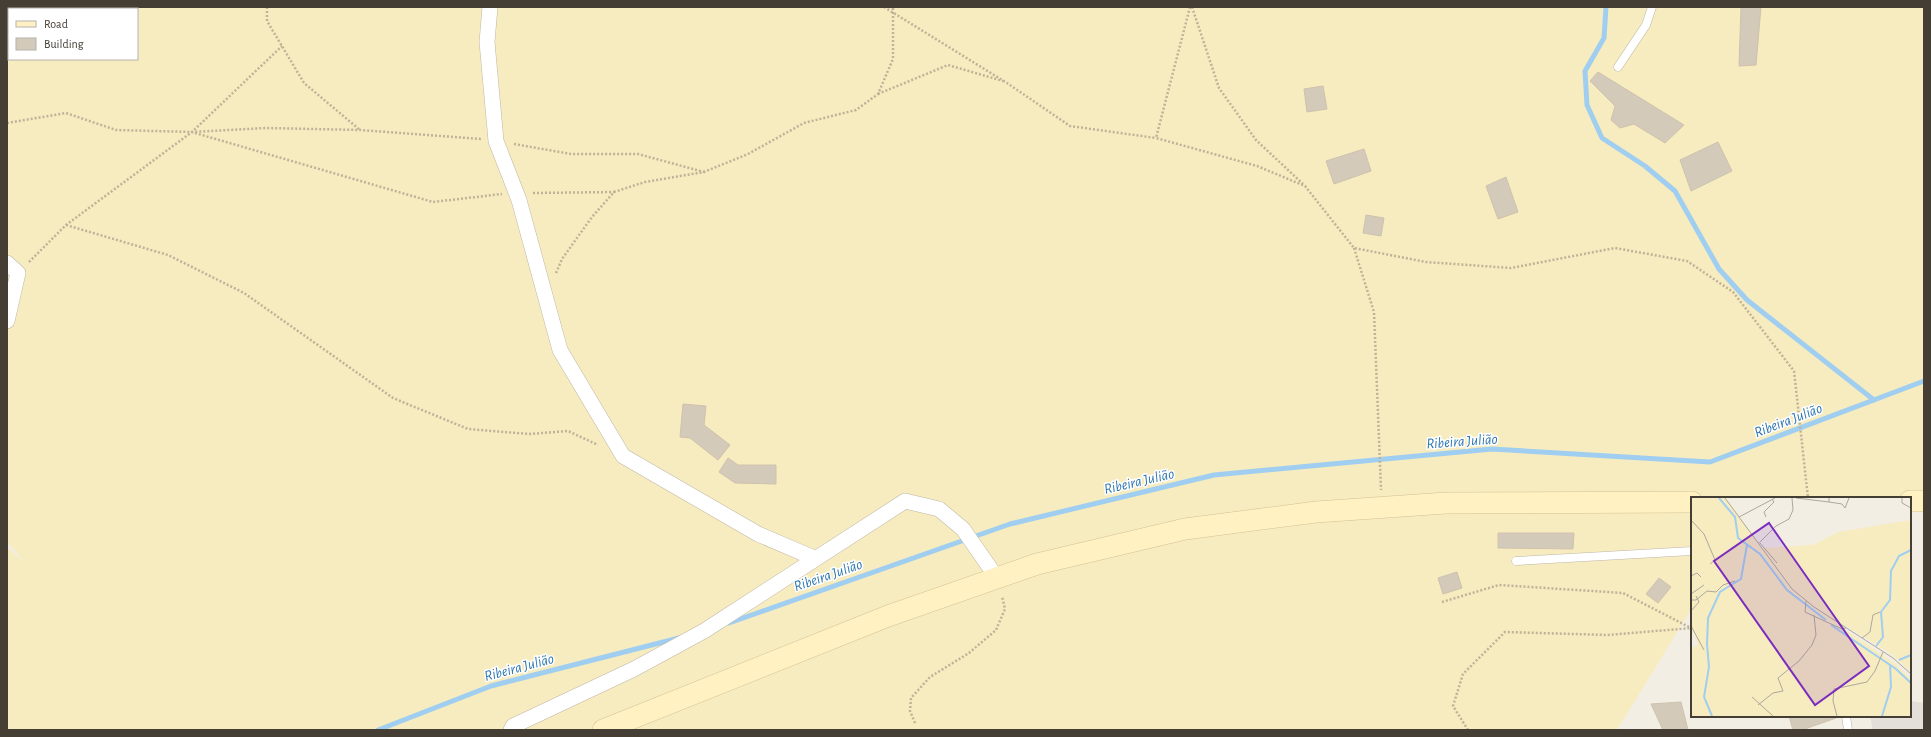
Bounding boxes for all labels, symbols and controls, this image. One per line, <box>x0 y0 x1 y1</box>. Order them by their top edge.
legend <box>8 8 138 60</box>
text: Road <box>44 18 68 30</box>
text: Building <box>44 38 84 50</box>
water label: Ribeira Julião <box>1752 401 1824 440</box>
water label: Ribeira Julião <box>1426 432 1498 451</box>
water label: Ribeira Julião <box>1103 466 1176 497</box>
inset map <box>1691 497 1911 717</box>
water label: Ribeira Julião <box>792 557 864 594</box>
water label: Ribeira Julião <box>483 651 556 684</box>

